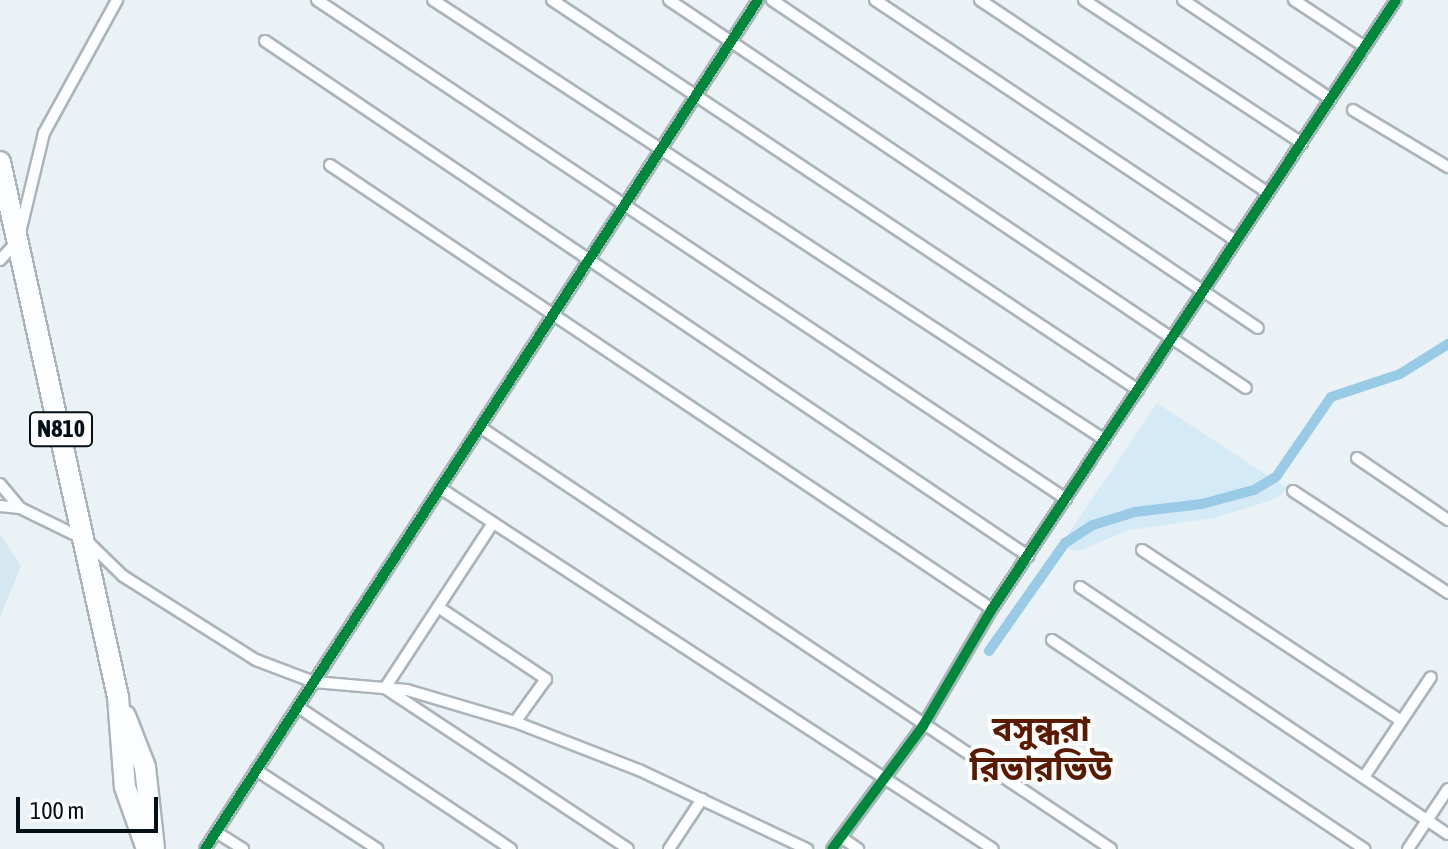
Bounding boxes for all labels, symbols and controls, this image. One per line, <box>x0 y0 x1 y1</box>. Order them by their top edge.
road number: N810 <box>29 409 93 449</box>
district label: বসুন্ধরা রিভারভিউ <box>970 708 1112 788</box>
scale bar <box>20 781 162 831</box>
text: 100 m <box>30 797 84 824</box>

